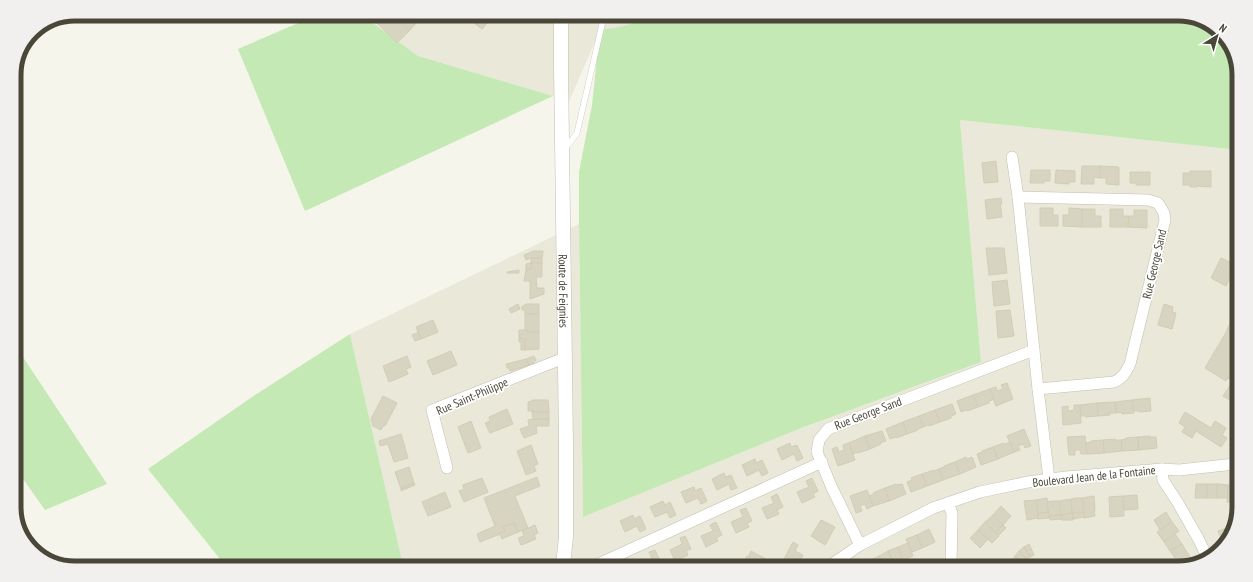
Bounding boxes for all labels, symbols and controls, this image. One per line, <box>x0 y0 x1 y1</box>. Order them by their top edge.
north arrow <box>1197 16 1237 56</box>
text: N <box>1216 21 1230 35</box>
street label: Rue George Sand <box>1139 228 1169 300</box>
street label: Route de Feignies <box>556 254 572 328</box>
street label: Rue Saint-Philippe <box>434 374 510 418</box>
street label: Rue George Sand <box>832 393 904 433</box>
street label: Boulevard Jean de la Fontaine <box>1032 462 1156 490</box>

